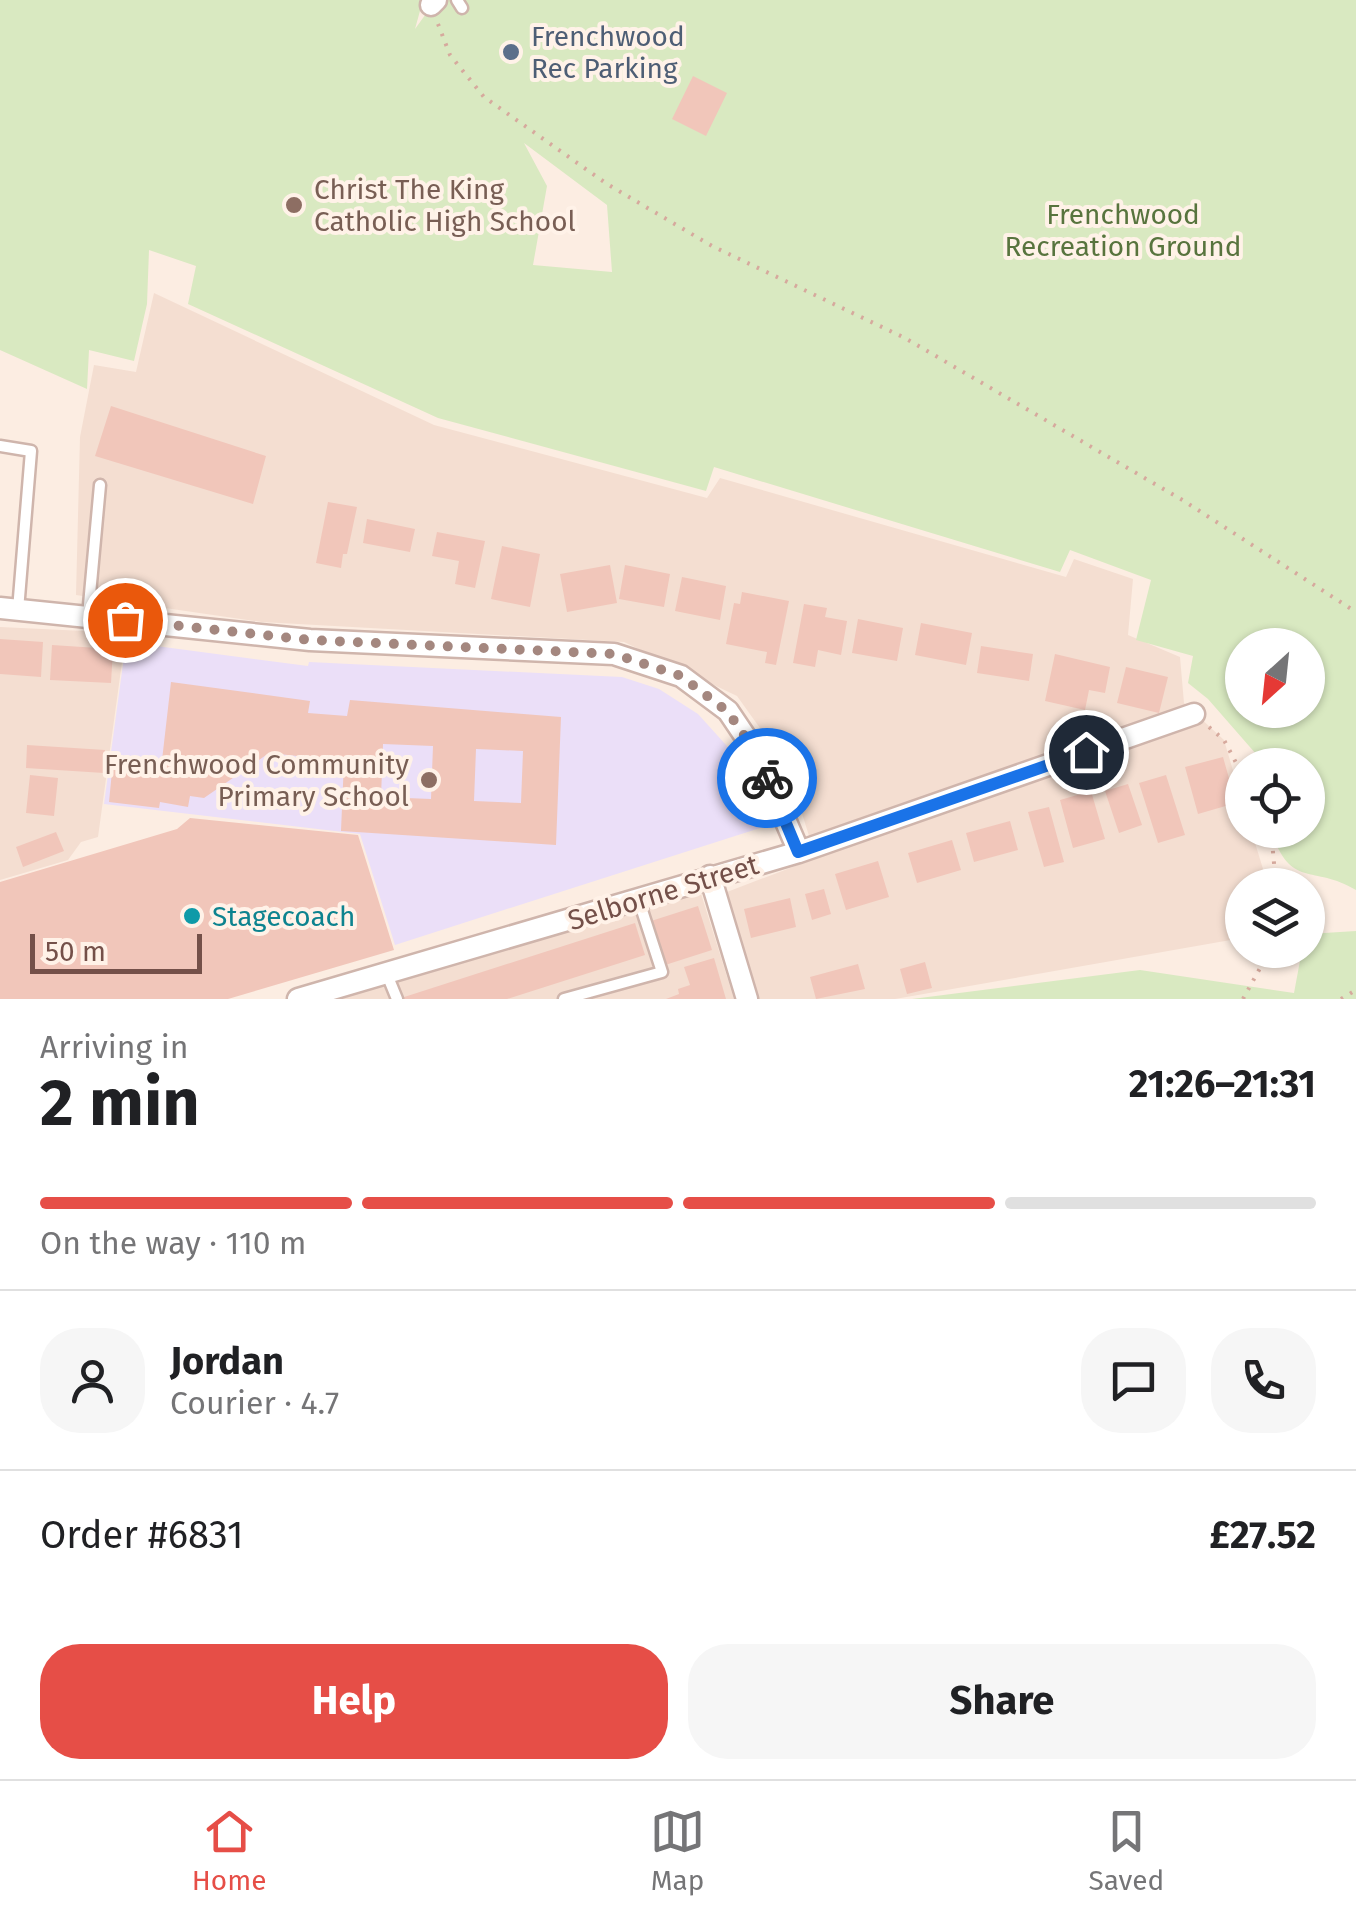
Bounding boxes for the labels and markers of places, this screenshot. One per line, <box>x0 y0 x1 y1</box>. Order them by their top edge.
place label: Frenchwood Rec Parking <box>531 20 685 85</box>
marker: Frenchwood Rec Parking <box>500 41 522 63</box>
place label: Christ The King Catholic High School <box>314 173 576 238</box>
marker: Christ The King Catholic High School <box>283 194 305 216</box>
pin <box>83 578 168 663</box>
pin <box>1044 710 1129 795</box>
place label: Frenchwood Community Primary School <box>104 748 409 813</box>
marker: Frenchwood Community Primary School <box>418 769 440 791</box>
place label: Stagecoach <box>212 900 355 933</box>
marker: Stagecoach <box>181 905 203 927</box>

